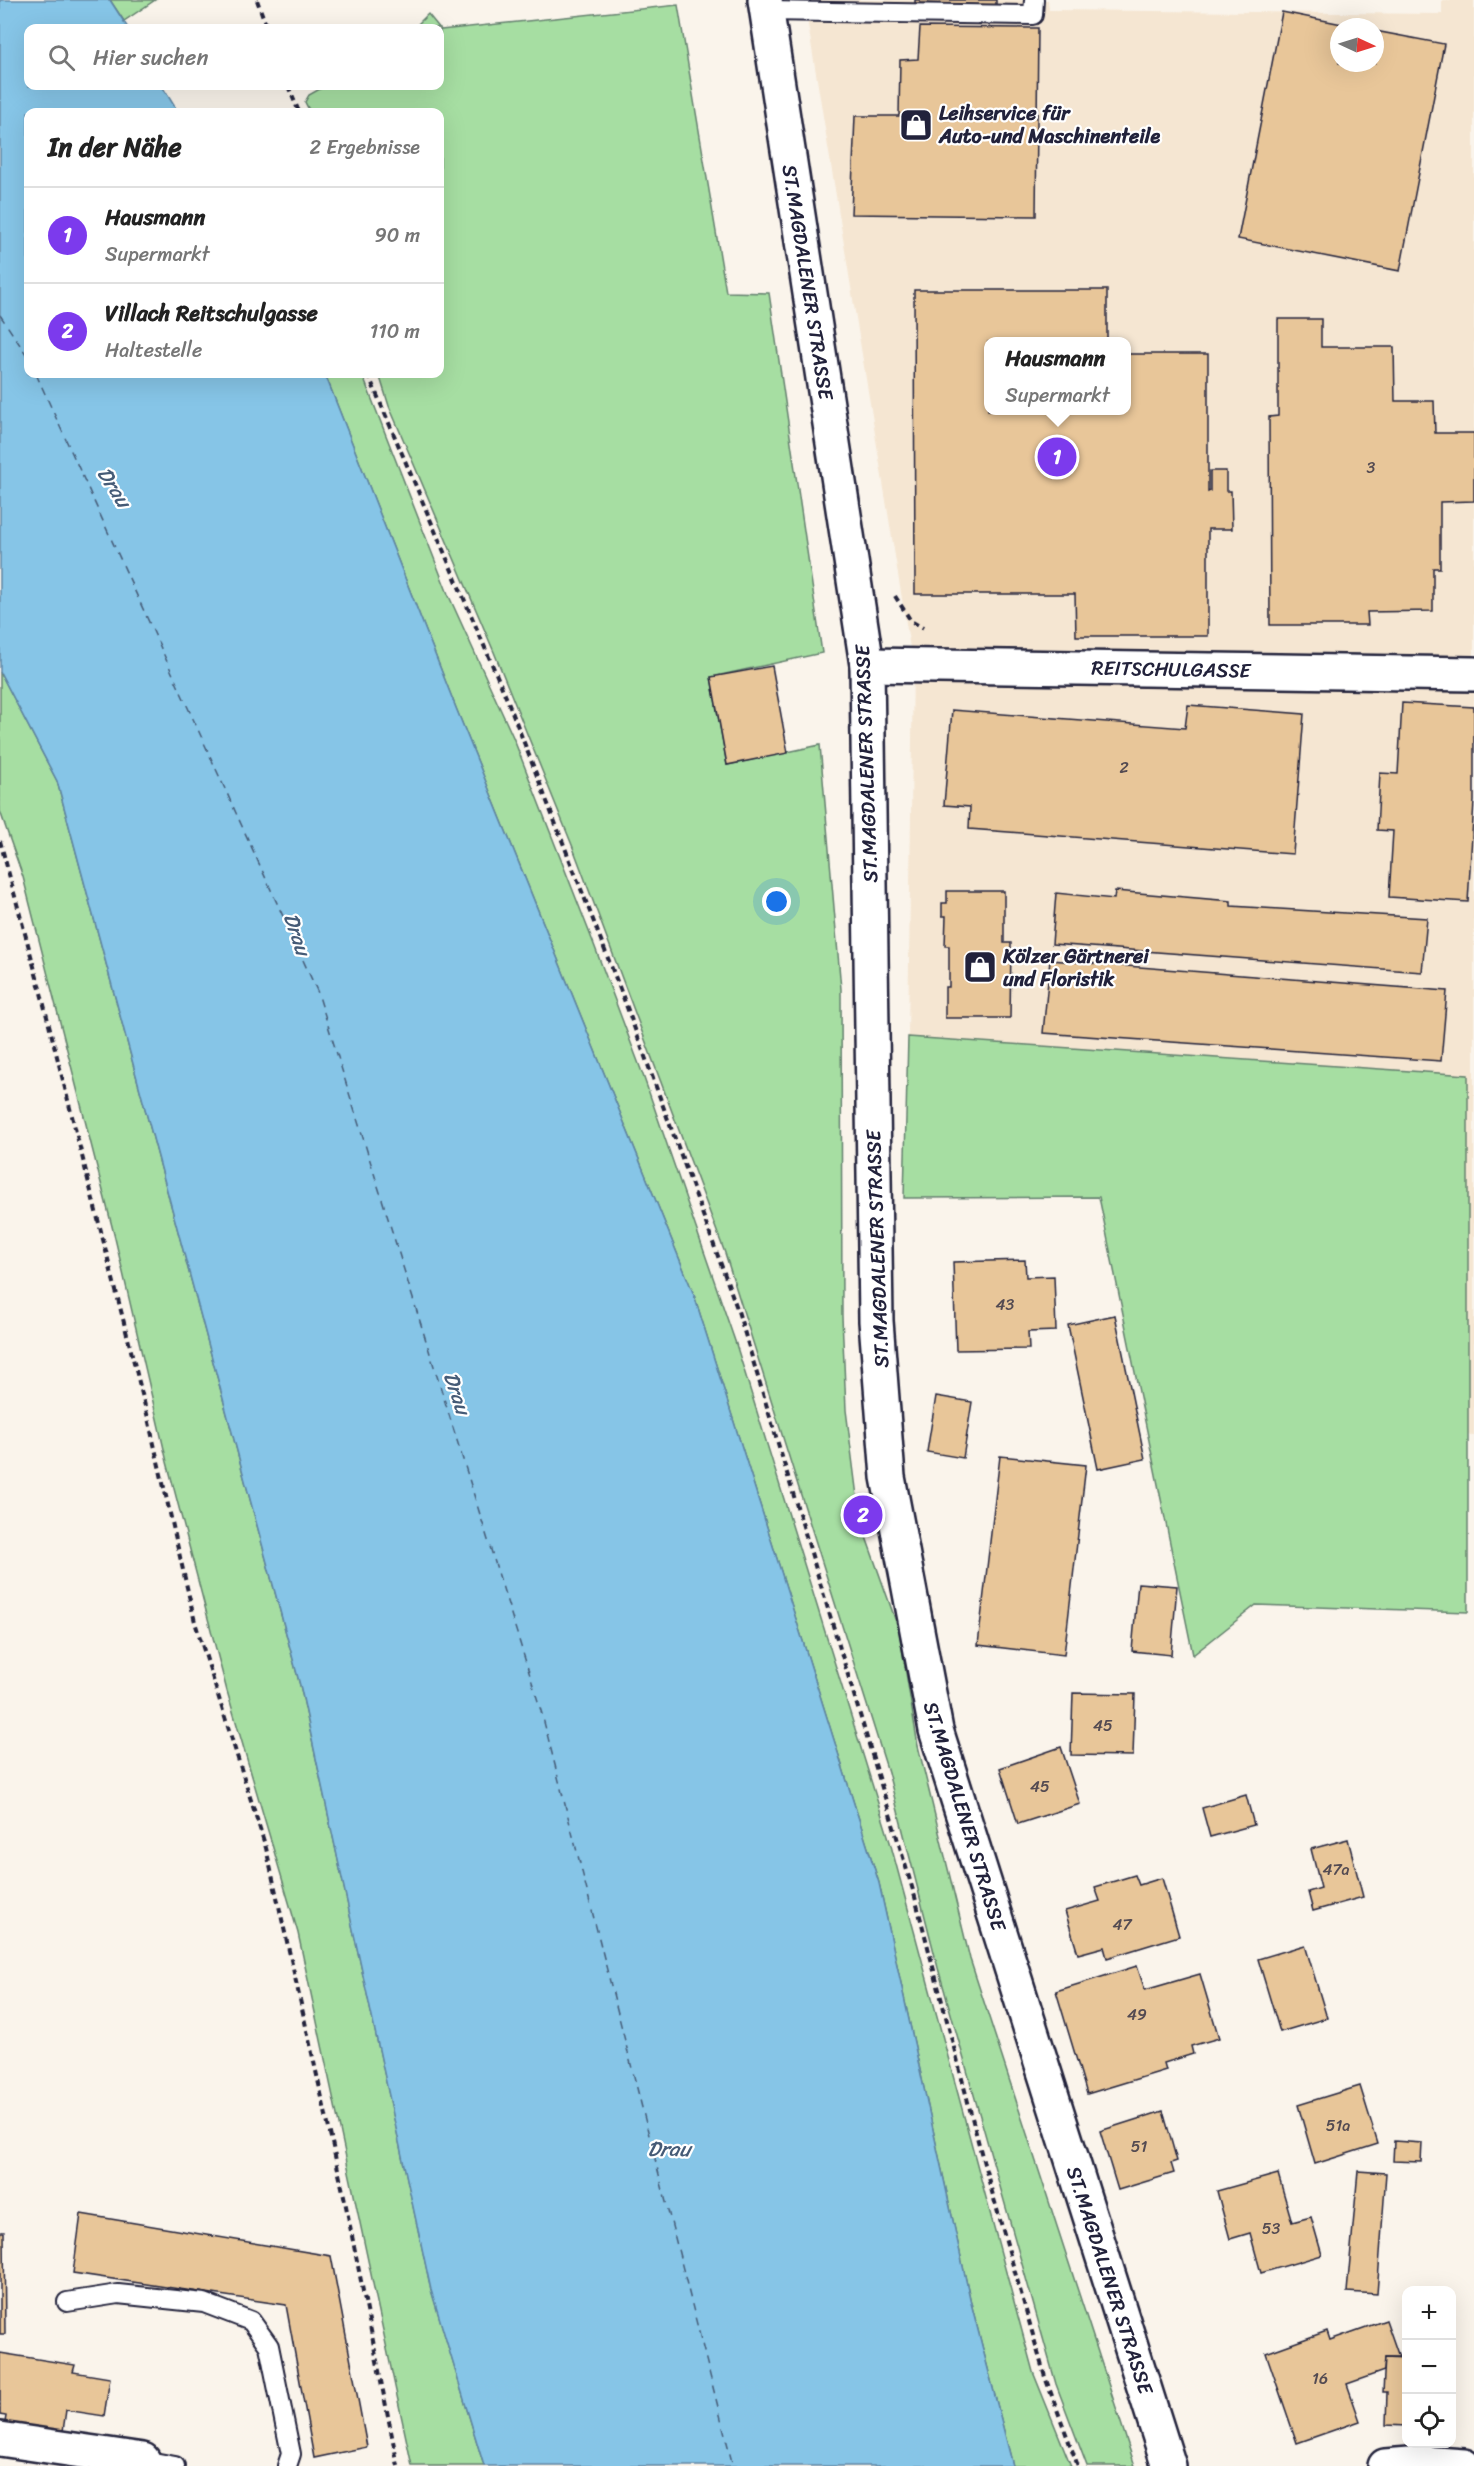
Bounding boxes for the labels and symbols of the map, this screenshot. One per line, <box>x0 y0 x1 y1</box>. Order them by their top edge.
north arrow <box>1330 18 1384 72</box>
place label: Leihservice für Auto-und Maschinenteile <box>938 96 1161 154</box>
shop icon: Leihservice für Auto-und Maschinenteile <box>898 107 934 143</box>
street label: ST.MAGDALENER STRASSE <box>772 162 844 404</box>
pin: 1 <box>1038 434 1076 480</box>
house number: 3 <box>1367 453 1376 482</box>
water label: Drau <box>86 459 143 518</box>
street label: ST.MAGDALENER STRASSE <box>845 643 888 883</box>
street label: REITSCHULGASSE <box>1091 651 1253 688</box>
house number: 2 <box>1119 753 1129 782</box>
your location <box>762 887 791 916</box>
water label: Drau <box>272 908 323 963</box>
place label: Kölzer Gärtnerei und Floristik <box>1002 939 1150 997</box>
shop icon: Kölzer Gärtnerei und Floristik <box>962 949 998 985</box>
street label: ST.MAGDALENER STRASSE <box>856 1128 899 1368</box>
house number: 43 <box>996 1290 1015 1319</box>
water label: Drau <box>432 1367 483 1422</box>
pin: 2 <box>844 1492 882 1538</box>
street label: ST.MAGDALENER STRASSE <box>913 1697 1017 1937</box>
house number: 45 <box>1093 1711 1113 1740</box>
house number: 45 <box>1030 1772 1050 1801</box>
house number: 47a <box>1322 1855 1350 1884</box>
house number: 47 <box>1112 1910 1132 1939</box>
house number: 49 <box>1127 2000 1147 2029</box>
house number: 51a <box>1326 2111 1350 2140</box>
water label: Drau <box>648 2130 693 2168</box>
house number: 51 <box>1131 2132 1147 2161</box>
street label: ST.MAGDALENER STRASSE <box>1056 2162 1164 2400</box>
house number: 53 <box>1262 2214 1280 2243</box>
house number: 16 <box>1312 2364 1328 2393</box>

